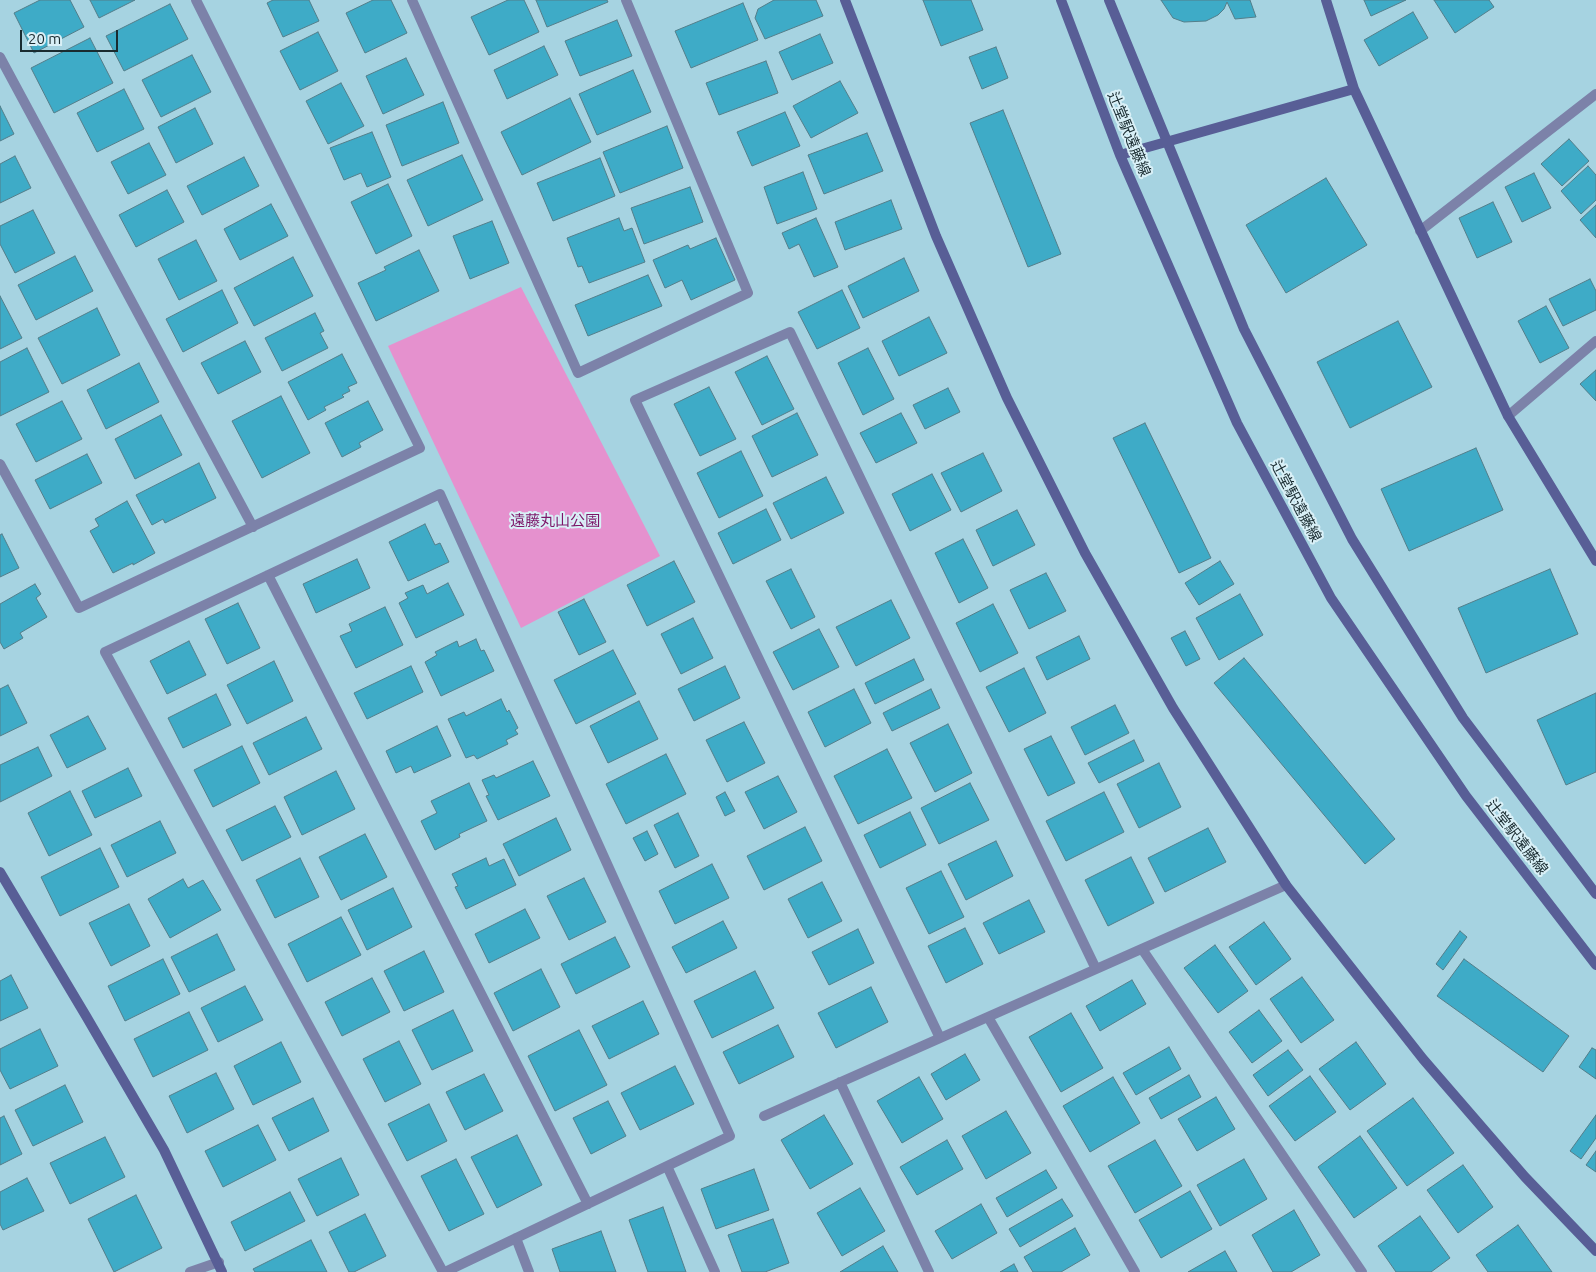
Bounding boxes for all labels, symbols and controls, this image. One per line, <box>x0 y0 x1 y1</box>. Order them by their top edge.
scale bar <box>22 20 120 52</box>
text: 20 m <box>28 30 61 47</box>
street label: 辻堂駅遠藤線 <box>1104 89 1154 179</box>
street label: 辻堂駅遠藤線 <box>1267 457 1325 545</box>
park label: 遠藤丸山公園 <box>510 512 600 530</box>
street label: 辻堂駅遠藤線 <box>1482 796 1552 878</box>

